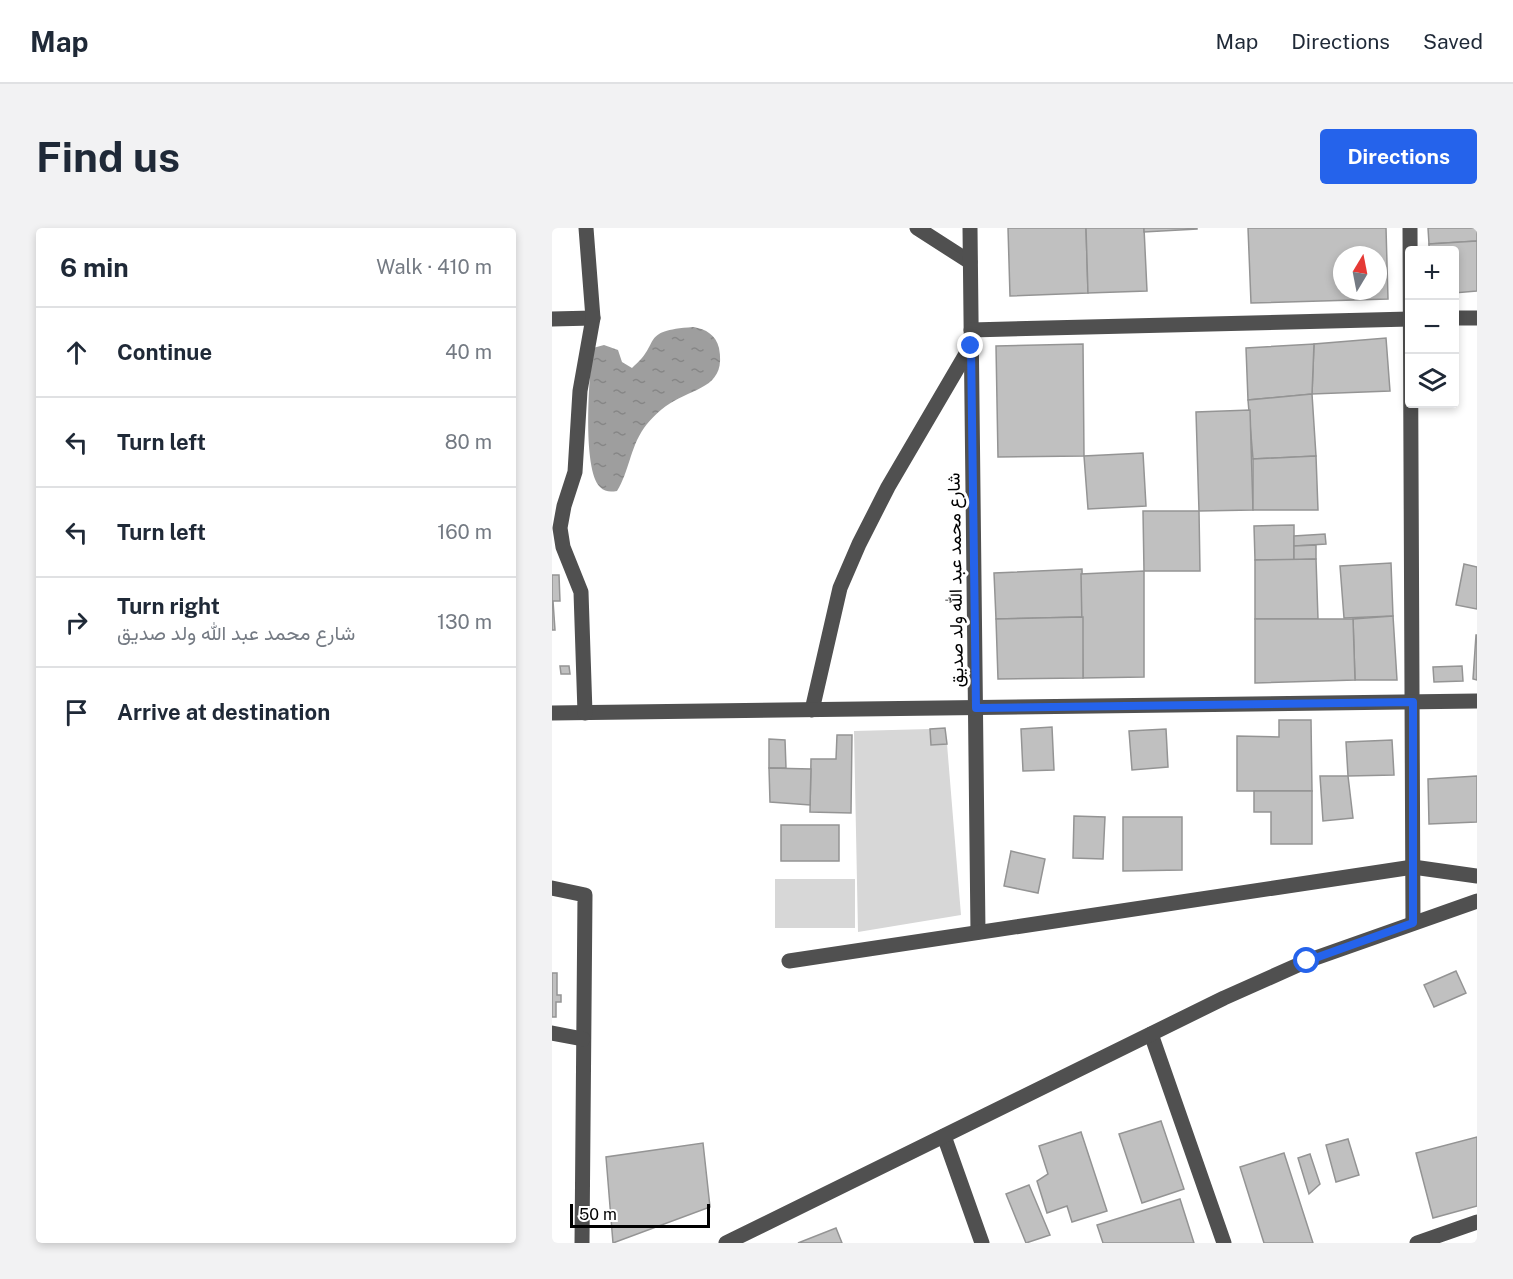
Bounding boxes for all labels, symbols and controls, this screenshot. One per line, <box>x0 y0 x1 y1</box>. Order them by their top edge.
text: Map <box>30 25 89 58</box>
text: Map <box>1216 29 1258 54</box>
text: Directions <box>1291 29 1390 54</box>
text: Saved <box>1423 29 1483 54</box>
button: Directions <box>1320 129 1477 184</box>
text: Find us <box>36 132 180 181</box>
north arrow <box>1333 246 1387 300</box>
map controls <box>1405 246 1459 408</box>
button: + <box>1405 246 1459 300</box>
text: 6 min <box>60 252 129 283</box>
text: Walk · 410 m <box>376 255 492 279</box>
button: − <box>1405 300 1459 354</box>
route end <box>957 332 983 358</box>
icon: ahead <box>60 336 93 369</box>
text: Continue <box>117 339 212 365</box>
text: 40 m <box>445 340 492 364</box>
button: layers <box>1405 354 1459 408</box>
icon: left <box>60 426 93 459</box>
text: Turn left <box>117 429 206 455</box>
text: 80 m <box>445 430 492 454</box>
street label: شارع محمد عبد الله ولد صديق <box>943 473 969 687</box>
icon: left <box>60 516 93 549</box>
text: Turn left <box>117 519 206 545</box>
text: 160 m <box>437 520 492 544</box>
text: Turn right <box>117 593 220 619</box>
icon: right <box>60 606 93 639</box>
text: 130 m <box>437 610 492 634</box>
text: شارع محمد عبد الله ولد صديق <box>117 621 355 645</box>
icon: arrive <box>60 696 93 729</box>
text: Arrive at destination <box>117 699 330 725</box>
route start <box>1293 947 1319 973</box>
scale bar <box>570 1201 710 1228</box>
text: 50 m <box>579 1205 617 1224</box>

